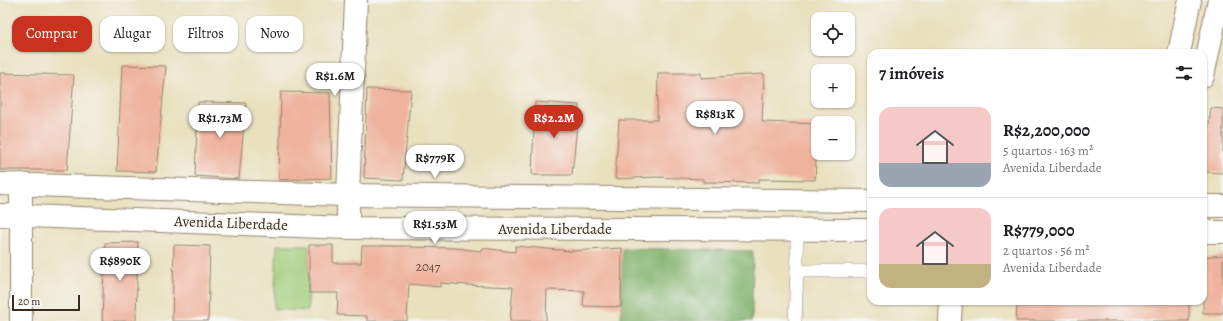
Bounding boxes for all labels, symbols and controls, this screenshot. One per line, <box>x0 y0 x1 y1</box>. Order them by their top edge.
map controls <box>811 12 855 160</box>
button: locate <box>811 12 855 56</box>
chip: Comprar <box>12 16 92 52</box>
chip: Alugar <box>100 16 165 52</box>
chip: Filtros <box>173 16 238 52</box>
chip: Novo <box>246 16 303 52</box>
text: 7 imóveis <box>879 62 944 85</box>
icon: filters <box>1173 62 1195 84</box>
pin: R$1.6M <box>302 63 368 97</box>
button: + <box>811 64 855 108</box>
text: R$1.6M <box>315 67 355 84</box>
pin: R$813K <box>682 101 748 135</box>
pin: R$1.73M <box>183 105 257 139</box>
pin: R$2.2M <box>521 105 587 139</box>
text: R$813K <box>695 105 735 122</box>
text: R$1.73M <box>198 109 242 126</box>
text: R$2.2M <box>533 109 575 126</box>
button: − <box>811 116 855 160</box>
text: R$2,200,000 <box>1003 119 1090 142</box>
icon: home <box>911 123 959 171</box>
text: 5 quartos · 163 m² <box>1003 142 1093 159</box>
pin: R$779K <box>402 145 468 179</box>
text: R$779K <box>415 149 455 166</box>
text: Avenida Liberdade <box>1003 159 1102 176</box>
street label: Avenida Liberdade <box>173 211 288 235</box>
pin: R$1.53M <box>398 211 472 245</box>
text: R$1.53M <box>413 215 457 232</box>
street label: Avenida Liberdade <box>497 219 612 239</box>
text: R$779,000 <box>1003 219 1074 242</box>
icon: home <box>911 224 959 272</box>
text: 2 quartos · 56 m² <box>1003 242 1090 259</box>
pin: R$890K <box>87 248 153 282</box>
text: R$890K <box>99 252 141 269</box>
house number: 2047 <box>416 258 441 275</box>
text: Avenida Liberdade <box>1003 259 1102 276</box>
scale bar <box>12 293 80 312</box>
text: 20 m <box>18 294 40 309</box>

